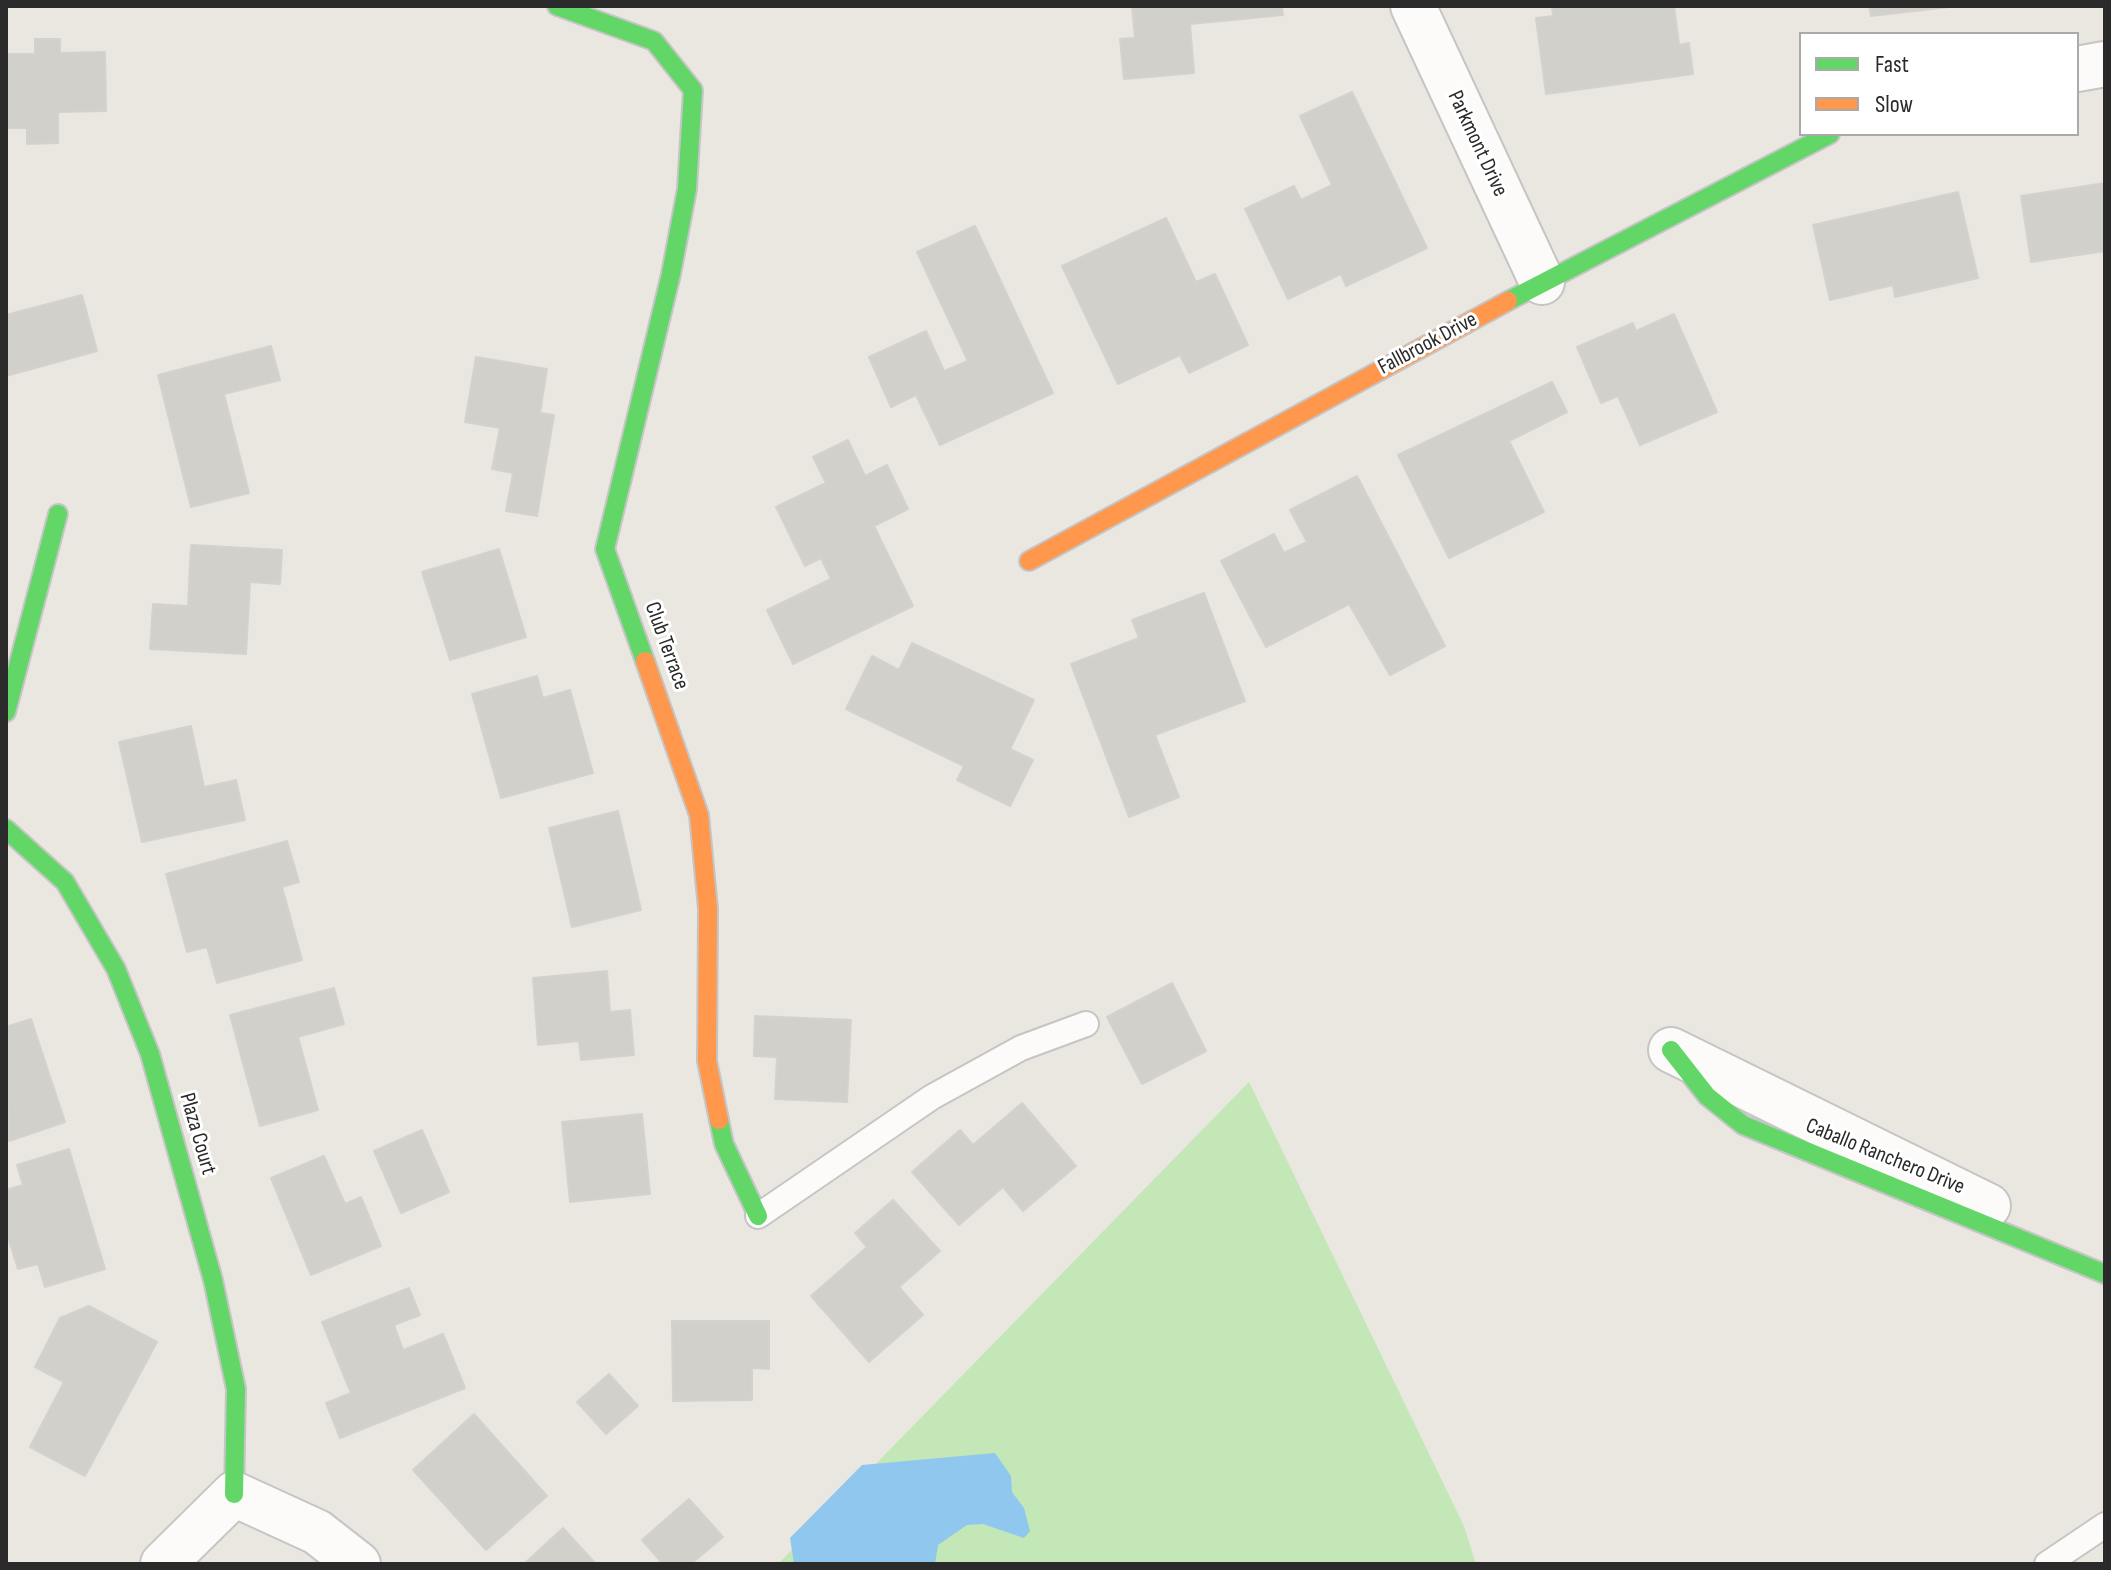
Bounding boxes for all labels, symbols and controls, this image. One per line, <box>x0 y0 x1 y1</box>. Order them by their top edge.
legend <box>1799 32 2079 136</box>
text: Fast <box>1875 50 1909 79</box>
street label: Parkmont Drive <box>1441 87 1513 201</box>
text: Slow <box>1875 90 1913 119</box>
street label: Fallbrook Drive <box>1374 307 1482 381</box>
street label: Club Terrace <box>638 599 694 693</box>
street label: Plaza Court <box>173 1090 221 1178</box>
street label: Caballo Ranchero Drive <box>1802 1113 1968 1201</box>

